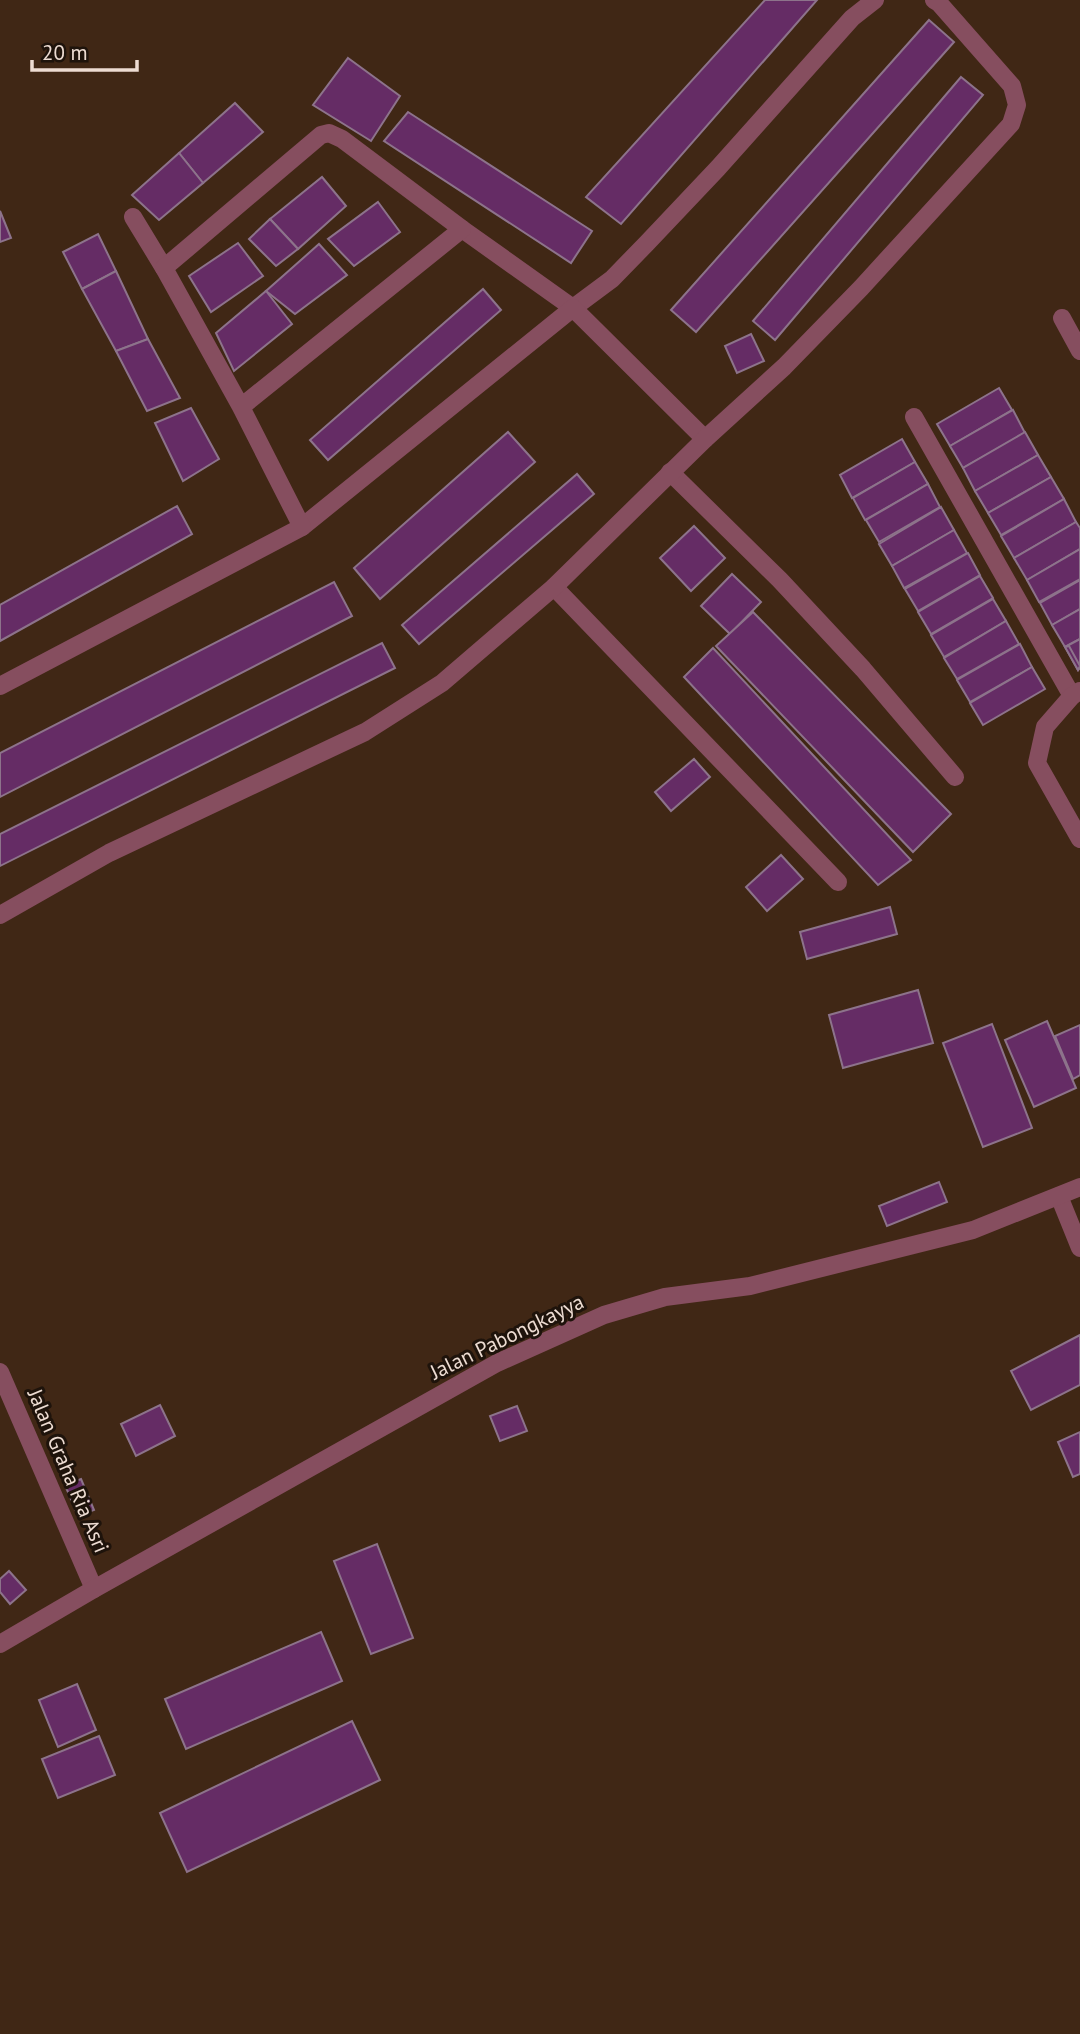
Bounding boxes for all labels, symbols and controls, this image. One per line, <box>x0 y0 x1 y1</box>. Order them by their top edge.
scale bar <box>32 28 136 72</box>
text: 20 m <box>42 39 88 66</box>
street label: Jalan Pabongkayya <box>425 1288 588 1386</box>
street label: Jalan Graha Ria Asri <box>21 1384 115 1557</box>

